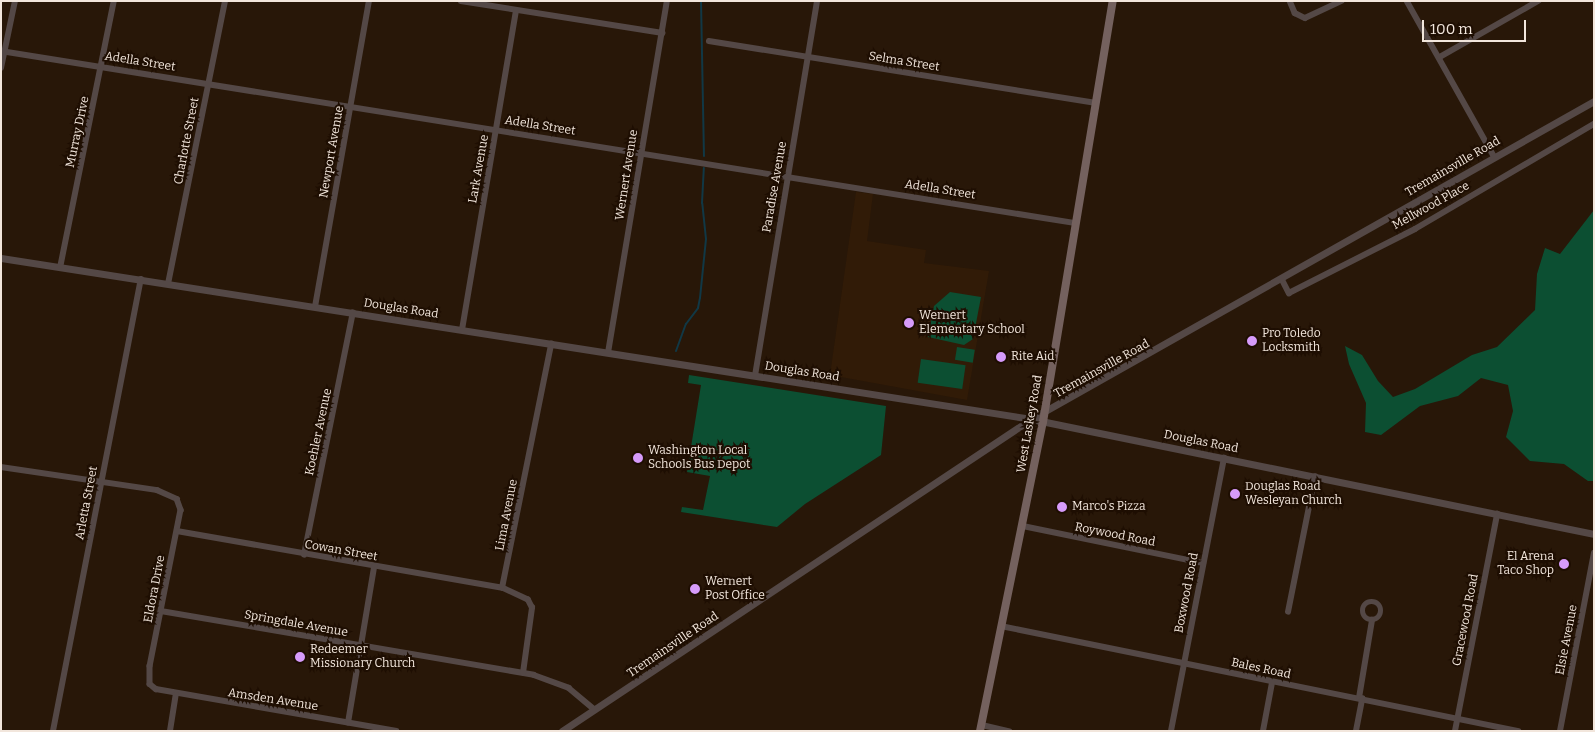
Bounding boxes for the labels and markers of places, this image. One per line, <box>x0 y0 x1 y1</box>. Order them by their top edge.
place label: Wernert Elementary School <box>919 309 1025 337</box>
marker: Wernert Elementary School <box>903 317 915 329</box>
place label: Pro Toledo Locksmith <box>1262 327 1321 355</box>
marker: Pro Toledo Locksmith <box>1246 335 1258 347</box>
place label: Rite Aid <box>1011 350 1054 364</box>
marker: Rite Aid <box>995 351 1007 363</box>
place label: Washington Local Schools Bus Depot <box>648 444 750 472</box>
marker: Washington Local Schools Bus Depot <box>632 452 644 464</box>
place label: Douglas Road Wesleyan Church <box>1245 480 1342 508</box>
marker: Douglas Road Wesleyan Church <box>1229 488 1241 500</box>
place label: Marco's Pizza <box>1072 500 1145 514</box>
marker: Marco's Pizza <box>1056 501 1068 513</box>
place label: El Arena Taco Shop <box>1497 550 1554 578</box>
marker: El Arena Taco Shop <box>1558 558 1570 570</box>
place label: Wernert Post Office <box>705 575 765 603</box>
marker: Wernert Post Office <box>689 583 701 595</box>
place label: Redeemer Missionary Church <box>310 643 415 671</box>
marker: Redeemer Missionary Church <box>294 651 306 663</box>

